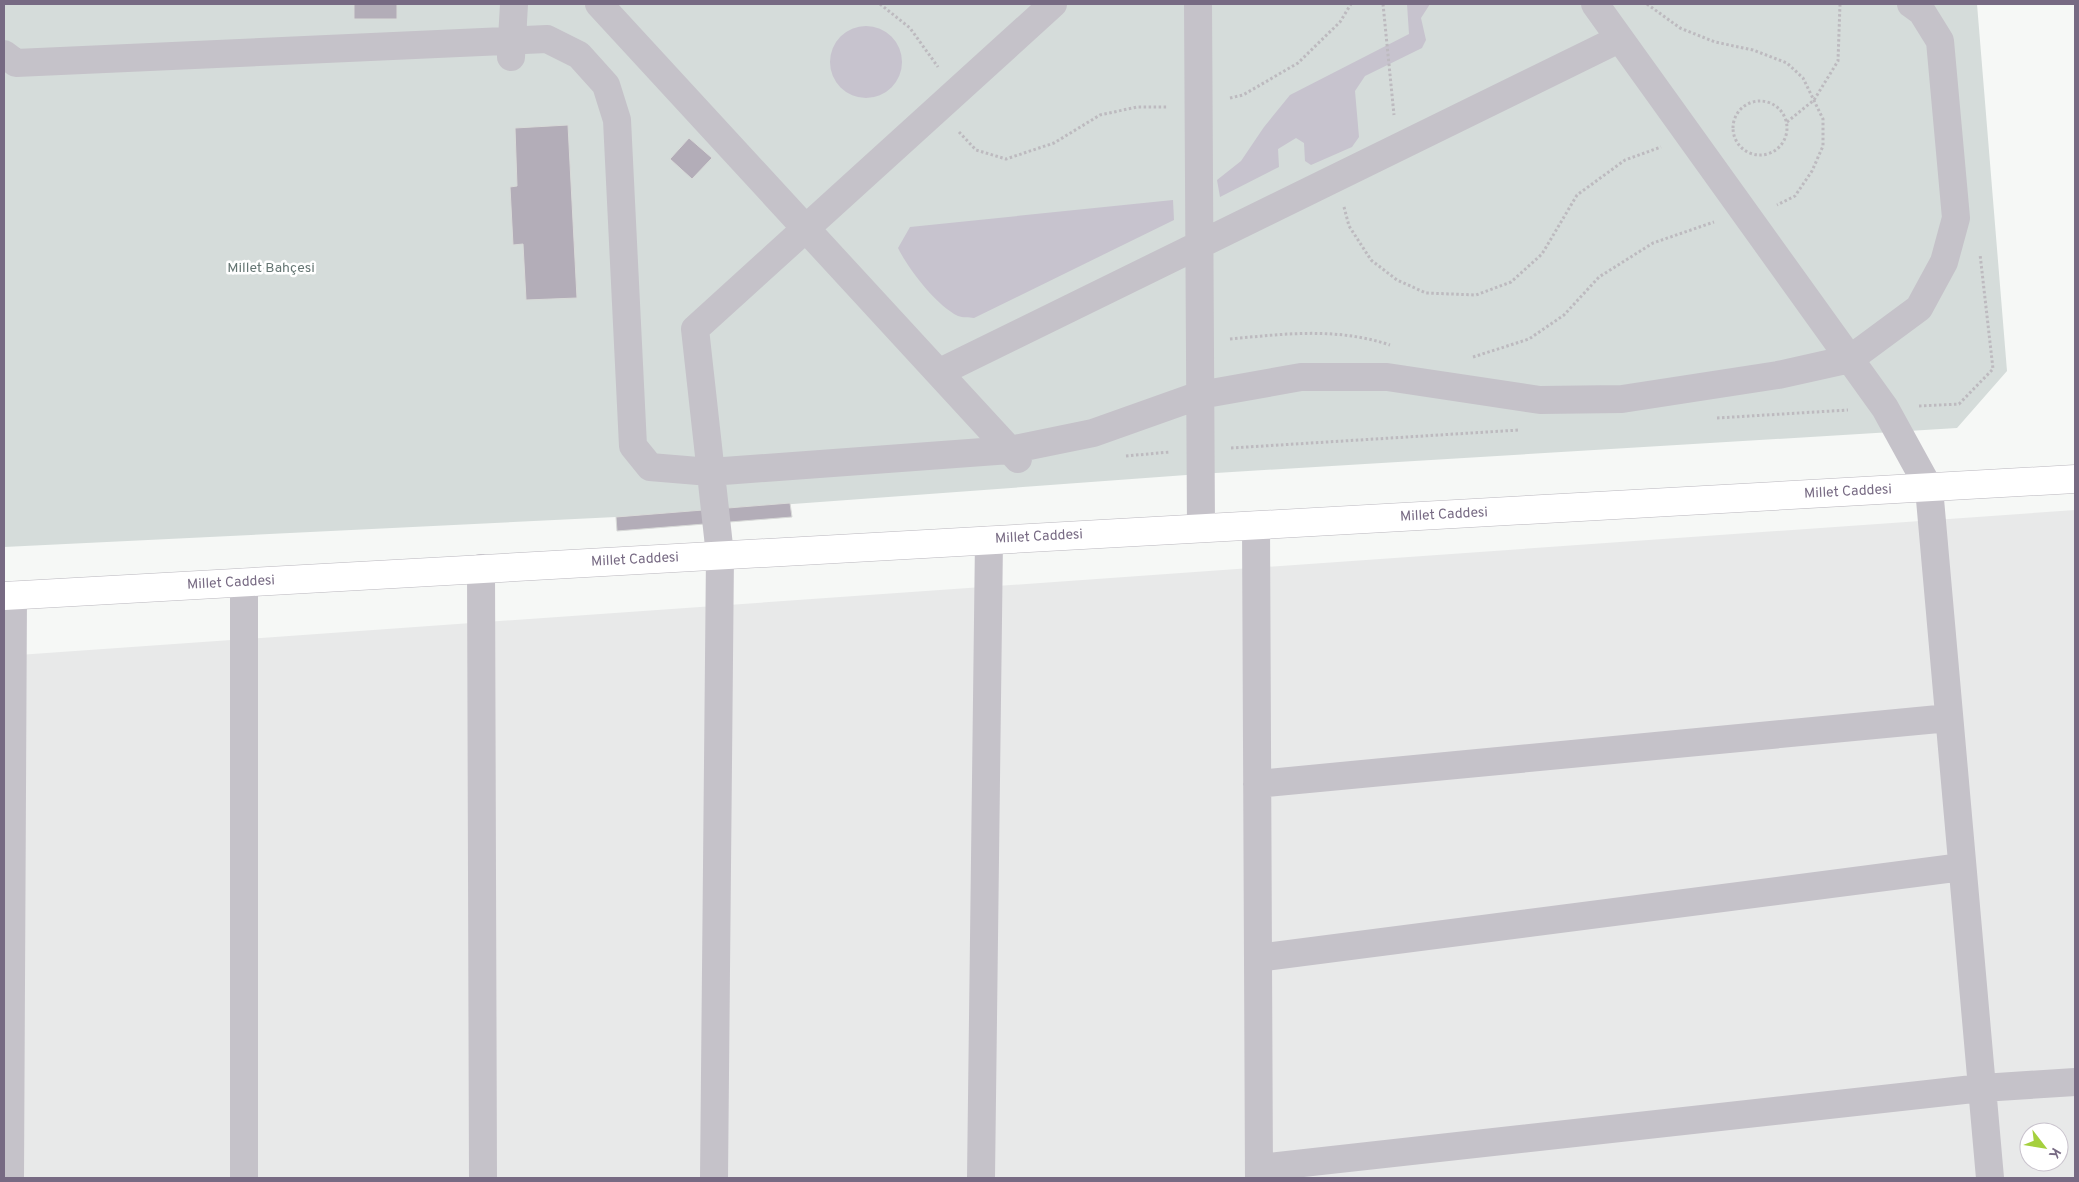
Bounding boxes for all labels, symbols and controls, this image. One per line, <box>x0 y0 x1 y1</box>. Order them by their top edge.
park label: Millet Bahçesi <box>227 260 315 277</box>
street label: Millet Caddesi <box>1804 481 1892 503</box>
street label: Millet Caddesi <box>1400 504 1488 526</box>
street label: Millet Caddesi <box>995 526 1083 548</box>
street label: Millet Caddesi <box>591 549 679 571</box>
street label: Millet Caddesi <box>187 572 275 594</box>
north arrow <box>2019 1122 2069 1172</box>
text: K <box>2044 1144 2064 1162</box>

